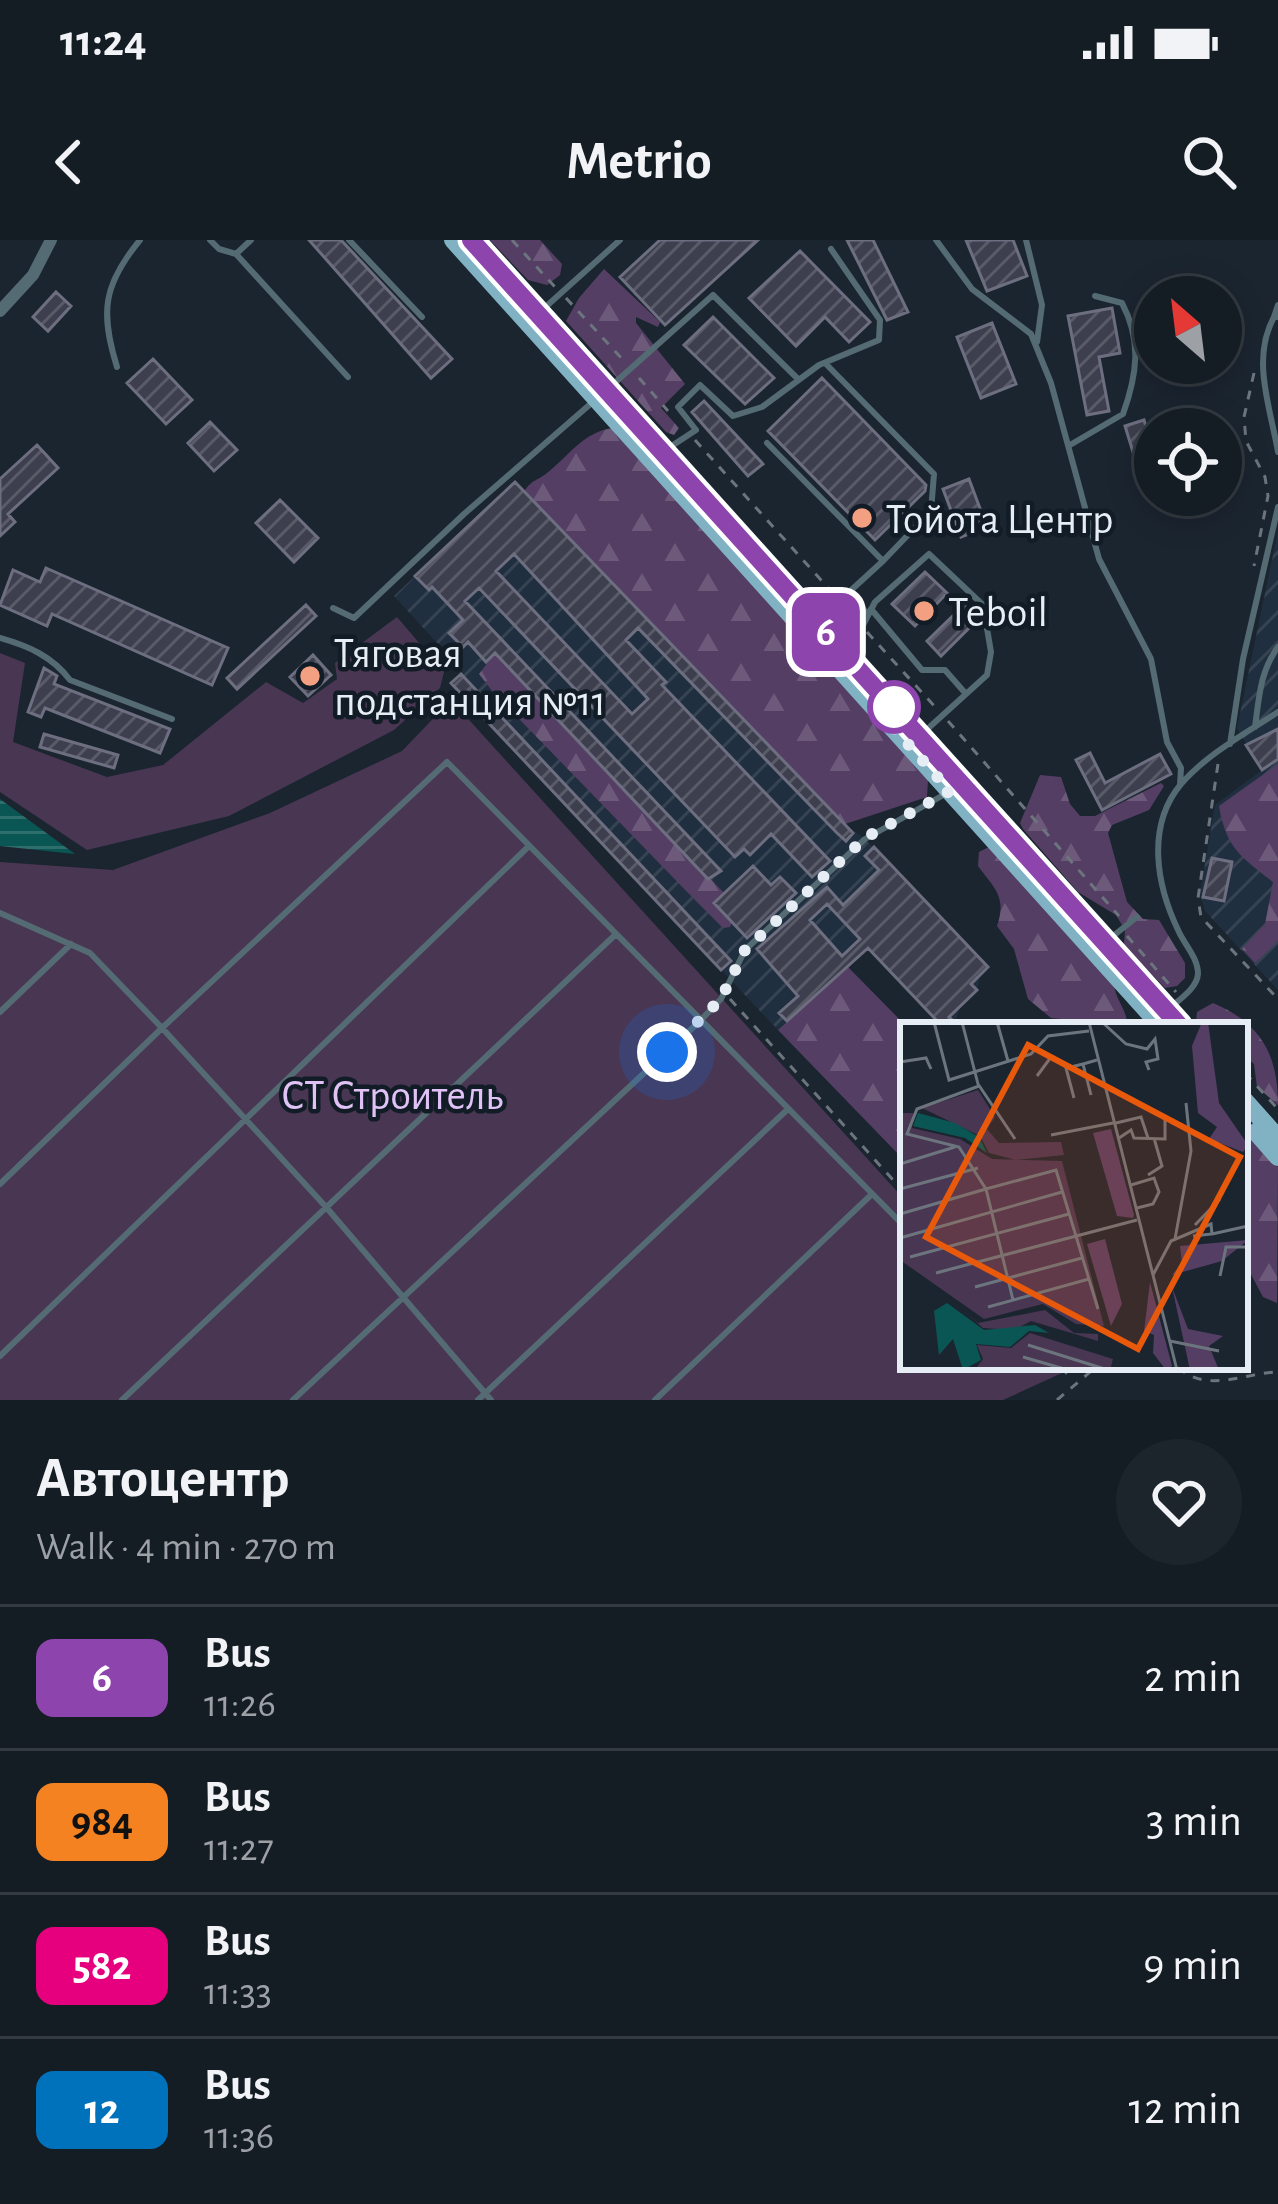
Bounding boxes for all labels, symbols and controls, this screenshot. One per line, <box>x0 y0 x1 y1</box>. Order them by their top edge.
text: 11:24 <box>60 19 147 64</box>
icon: back <box>36 129 102 195</box>
icon: search <box>1176 129 1242 195</box>
text: Metrio <box>566 135 712 189</box>
north arrow <box>1134 276 1242 384</box>
map controls <box>1134 276 1242 516</box>
button: locate <box>1134 408 1242 516</box>
place label: Тойота Центр <box>886 499 1113 541</box>
marker: Тойота Центр <box>849 505 875 531</box>
place label: Teboil <box>948 592 1048 634</box>
line badge: 6 <box>787 593 865 671</box>
marker: Teboil <box>911 598 937 624</box>
text: 6 <box>816 611 836 653</box>
place label: Тяговая подстанция №11 <box>334 633 606 723</box>
marker: Тяговая подстанция №11 <box>297 663 323 689</box>
unlabelled marker <box>869 682 919 732</box>
your location <box>637 1022 697 1082</box>
inset map <box>900 1022 1248 1370</box>
park label: СТ Строитель <box>281 1075 503 1117</box>
button: heart <box>1116 1439 1242 1565</box>
text: Автоцентр <box>36 1450 289 1507</box>
text: Walk · 4 min · 270 m <box>36 1528 336 1567</box>
text: Bus <box>204 1631 271 1676</box>
text: 2 min <box>1144 1655 1242 1700</box>
text: 6 <box>92 1657 112 1699</box>
text: 11:26 <box>204 1685 276 1724</box>
text: Bus <box>204 1775 271 1820</box>
text: 3 min <box>1146 1799 1242 1844</box>
text: 984 <box>71 1801 133 1843</box>
text: 11:27 <box>204 1829 274 1868</box>
text: Bus <box>204 1919 271 1964</box>
text: 9 min <box>1143 1943 1242 1988</box>
text: 582 <box>73 1945 131 1987</box>
text: 11:33 <box>204 1973 272 2012</box>
text: Bus <box>204 2063 271 2108</box>
text: 12 min <box>1129 2087 1242 2132</box>
text: 12 <box>85 2089 119 2131</box>
text: 11:36 <box>204 2117 274 2156</box>

